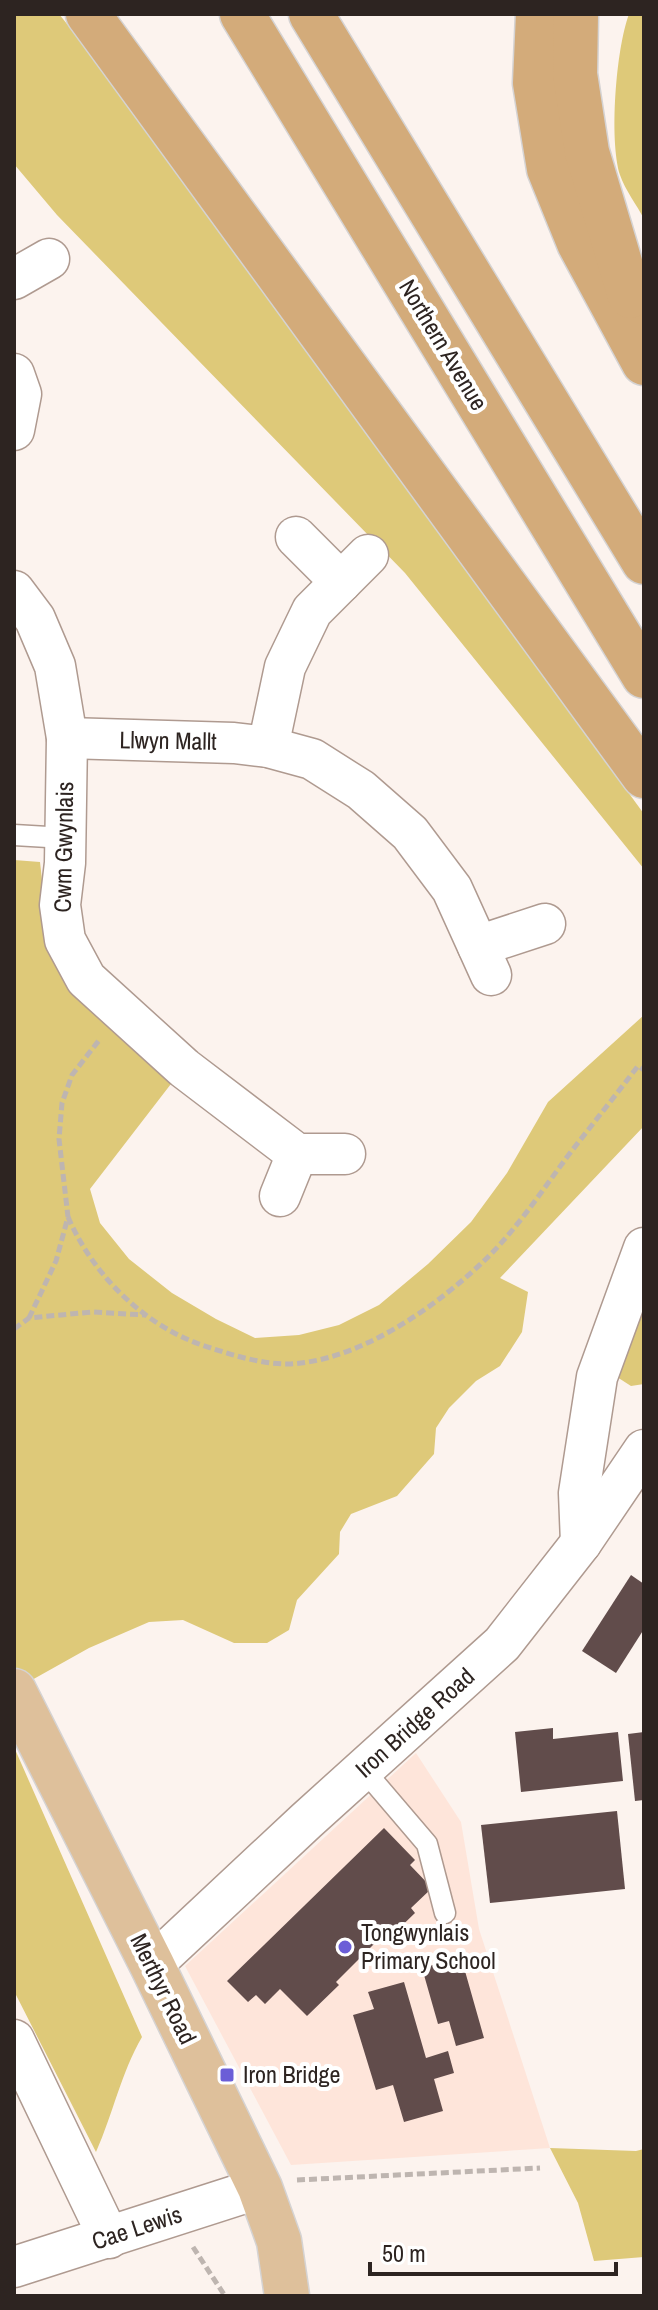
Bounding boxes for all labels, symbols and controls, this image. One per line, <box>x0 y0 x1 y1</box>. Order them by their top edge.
street label: Northern Avenue <box>392 273 496 416</box>
street label: Llwyn Mallt <box>119 723 217 757</box>
street label: Cwm Gwynlais <box>46 781 80 913</box>
street label: Iron Bridge Road <box>348 1660 481 1784</box>
place label: Tongwynlais Primary School <box>361 1916 496 1976</box>
street label: Merthyr Road <box>123 1928 204 2049</box>
marker: Tongwynlais Primary School <box>336 1938 354 1956</box>
place label: Iron Bridge <box>243 2058 340 2090</box>
marker: Iron Bridge <box>218 2066 236 2084</box>
street label: Cae Lewis <box>88 2197 186 2257</box>
scale bar <box>370 2226 616 2276</box>
text: 50 m <box>382 2237 426 2269</box>

